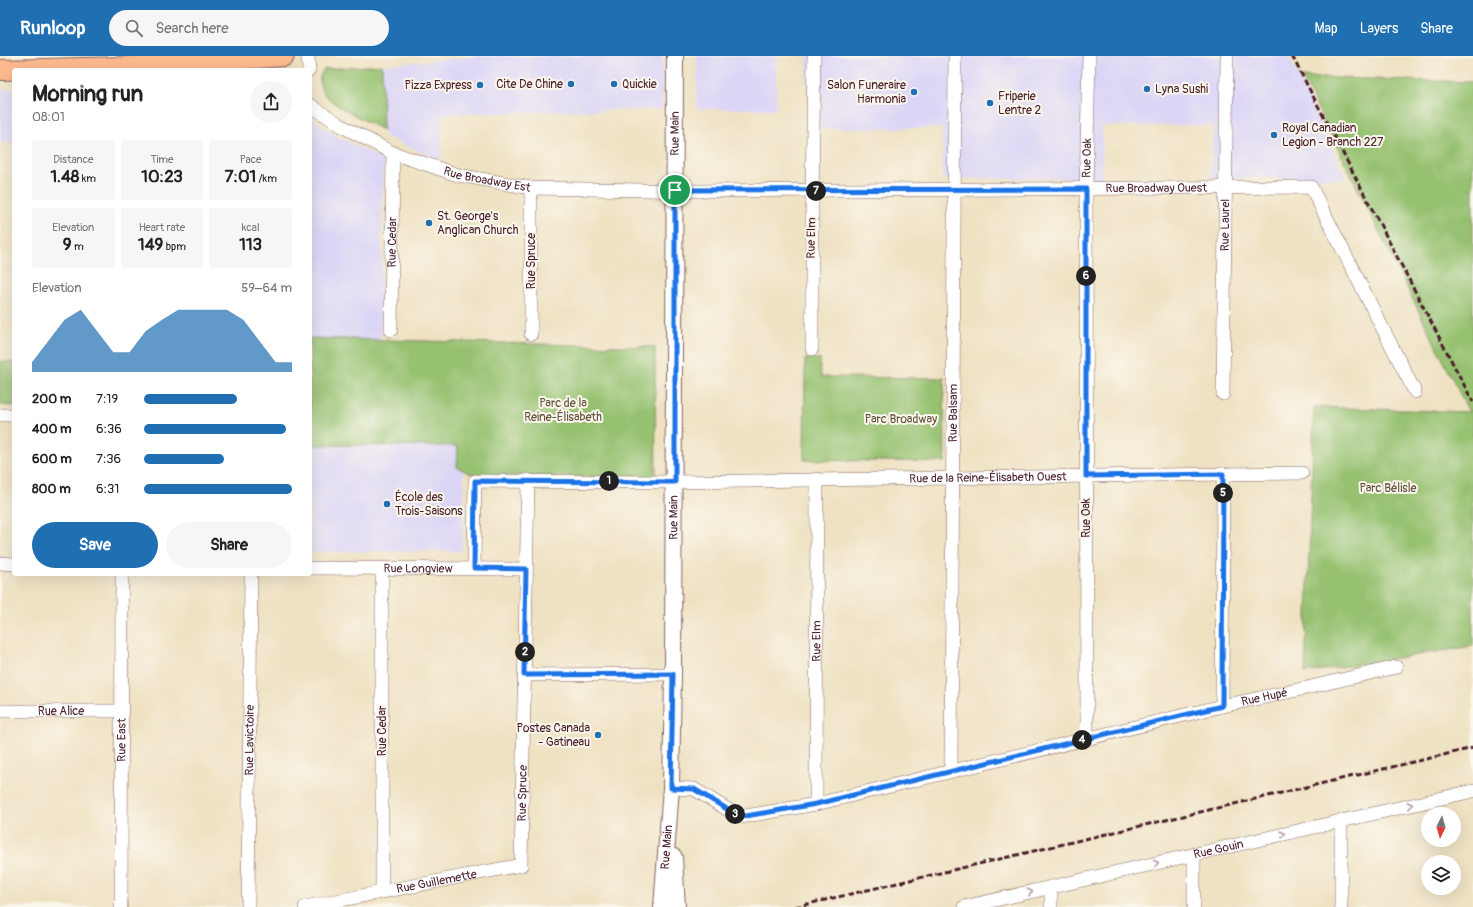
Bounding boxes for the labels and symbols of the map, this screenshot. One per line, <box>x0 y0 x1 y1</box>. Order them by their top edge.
place label: Cite De Chine <box>496 77 563 92</box>
place label: Quickie <box>622 77 657 92</box>
place label: Pizza Express <box>405 78 473 93</box>
place label: Salon Funeraire Harmonia <box>827 78 906 107</box>
marker: Cite De Chine <box>566 79 576 89</box>
marker: Quickie <box>609 79 619 89</box>
marker: Pizza Express <box>475 80 485 90</box>
place label: Lyna Sushi <box>1155 82 1208 97</box>
marker: Lyna Sushi <box>1142 84 1152 94</box>
marker: Salon Funeraire Harmonia <box>909 87 919 97</box>
place label: Friperie Lentre 2 <box>998 89 1042 118</box>
marker: Friperie Lentre 2 <box>985 98 995 108</box>
street label: Rue Main <box>668 111 683 156</box>
place label: Royal Canadian Legion - Branch 227 <box>1282 121 1384 150</box>
marker: Royal Canadian Legion - Branch 227 <box>1269 130 1279 140</box>
street label: Rue Oak <box>1079 138 1095 178</box>
street label: Rue Broadway Est <box>441 164 532 196</box>
pin <box>658 173 692 207</box>
pin: 7 <box>806 181 826 201</box>
street label: Rue Broadway Ouest <box>1105 181 1207 196</box>
street label: Rue Laurel <box>1218 199 1233 251</box>
place label: St. George's Anglican Church <box>437 209 519 238</box>
street label: Rue Cedar <box>385 216 400 267</box>
street label: Rue Elm <box>804 217 819 259</box>
marker: St. George's Anglican Church <box>424 218 434 228</box>
street label: Rue Spruce <box>524 233 539 289</box>
pin: 6 <box>1076 266 1096 286</box>
street label: Rue Balsam <box>946 383 961 442</box>
park label: Parc de la Reine-Élisabeth <box>524 396 602 425</box>
park label: Parc Broadway <box>865 412 937 427</box>
street label: Rue de la Reine-Élisabeth Ouest <box>909 469 1067 487</box>
pin: 1 <box>599 471 619 491</box>
park label: Parc Bélisle <box>1359 481 1417 496</box>
pin: 5 <box>1213 483 1233 503</box>
place label: École des Trois-Saisons <box>395 489 463 519</box>
street label: Rue Main <box>666 495 682 540</box>
street label: Rue Oak <box>1079 498 1094 538</box>
marker: École des Trois-Saisons <box>382 499 392 509</box>
street label: Rue Longview <box>383 561 453 577</box>
street label: Rue Elm <box>809 620 825 662</box>
pin: 2 <box>515 642 535 662</box>
street label: Rue Hupé <box>1240 685 1289 710</box>
street label: Rue Alice <box>38 704 84 719</box>
street label: Rue Lavictoire <box>242 704 258 776</box>
street label: Rue Cedar <box>375 705 390 756</box>
street label: Rue East <box>114 718 130 762</box>
place label: Postes Canada - Gatineau <box>516 721 590 750</box>
marker: Postes Canada - Gatineau <box>593 730 603 740</box>
pin: 4 <box>1072 730 1092 750</box>
street label: Rue Spruce <box>515 765 531 821</box>
one-way arrow <box>1407 802 1413 810</box>
pin: 3 <box>725 804 745 824</box>
north arrow <box>1421 807 1461 847</box>
street label: Rue Main <box>658 824 676 870</box>
one-way arrow <box>1280 831 1286 839</box>
street label: Rue Gouin <box>1192 836 1245 862</box>
one-way arrow <box>1153 860 1159 868</box>
street label: Rue Guillemette <box>395 867 478 897</box>
one-way arrow <box>1026 888 1033 897</box>

